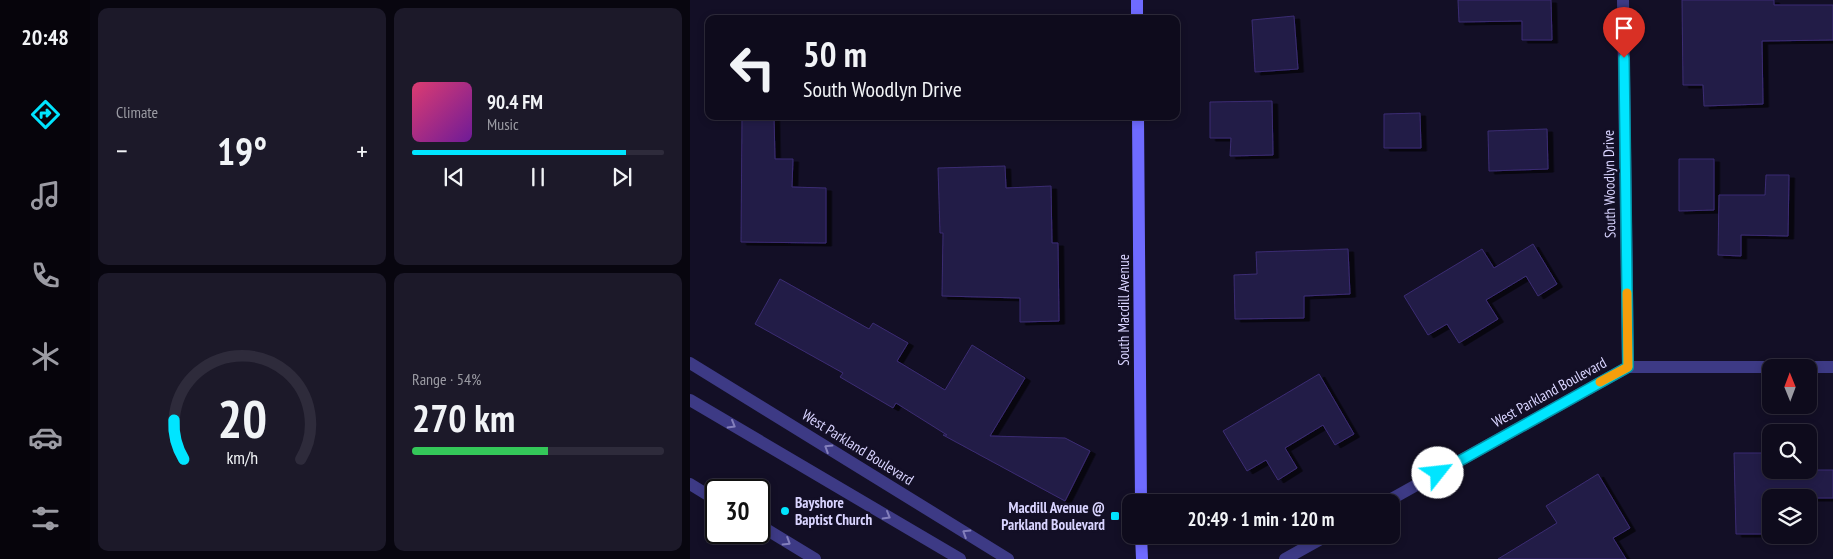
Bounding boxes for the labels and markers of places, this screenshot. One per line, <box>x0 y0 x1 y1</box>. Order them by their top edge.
pin <box>1603 7 1645 58</box>
place label: Bayshore Baptist Church <box>795 493 872 529</box>
place label: Macdill Avenue @ Parkland Boulevard <box>1001 498 1105 534</box>
marker: Bayshore Baptist Church <box>779 505 791 517</box>
marker: Macdill Avenue @ Parkland Boulevard <box>1109 510 1121 522</box>

